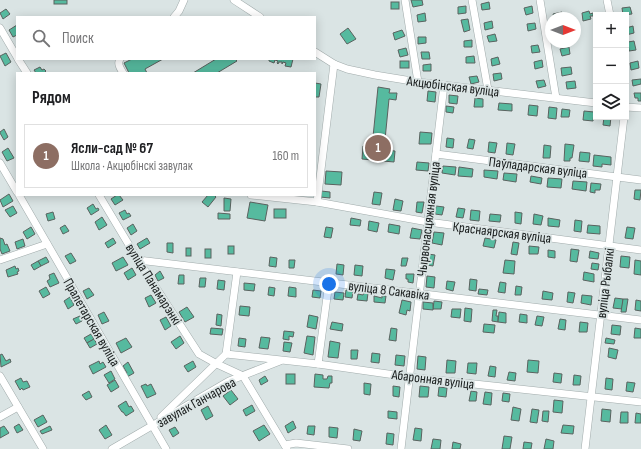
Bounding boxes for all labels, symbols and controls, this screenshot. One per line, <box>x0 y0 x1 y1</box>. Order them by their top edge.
north arrow <box>545 12 581 48</box>
map controls <box>593 12 629 120</box>
button: + <box>593 12 629 48</box>
search box <box>16 16 316 60</box>
icon: search <box>30 27 52 49</box>
text: Поиск <box>62 29 94 48</box>
button: − <box>593 48 629 84</box>
street label: Акцюбінская вуліца <box>405 72 500 101</box>
button: layers <box>593 84 629 120</box>
text: Рядом <box>32 88 71 108</box>
pin: 1 <box>365 133 391 163</box>
text: Ясли-сад № 67 <box>71 139 153 158</box>
text: 1 <box>43 148 49 164</box>
text: 160 m <box>273 148 299 164</box>
street label: Паўладарская вуліца <box>488 153 588 182</box>
text: Школа · Акцюбінскі завулак <box>71 158 193 174</box>
street label: Чырвонасцяжная вуліца <box>413 161 444 278</box>
street label: Краснаярская вуліца <box>452 218 552 247</box>
street label: вуліца Панамарэнкі <box>122 240 185 328</box>
street label: вуліца Рыбалкі <box>593 247 618 319</box>
your location <box>319 274 339 294</box>
street label: Пралетарская вуліца <box>59 275 124 369</box>
street label: вуліца 8 Сакавіка <box>348 277 430 304</box>
street label: Абаронная вуліца <box>390 366 475 393</box>
street label: завулак Ганчарова <box>154 374 239 431</box>

